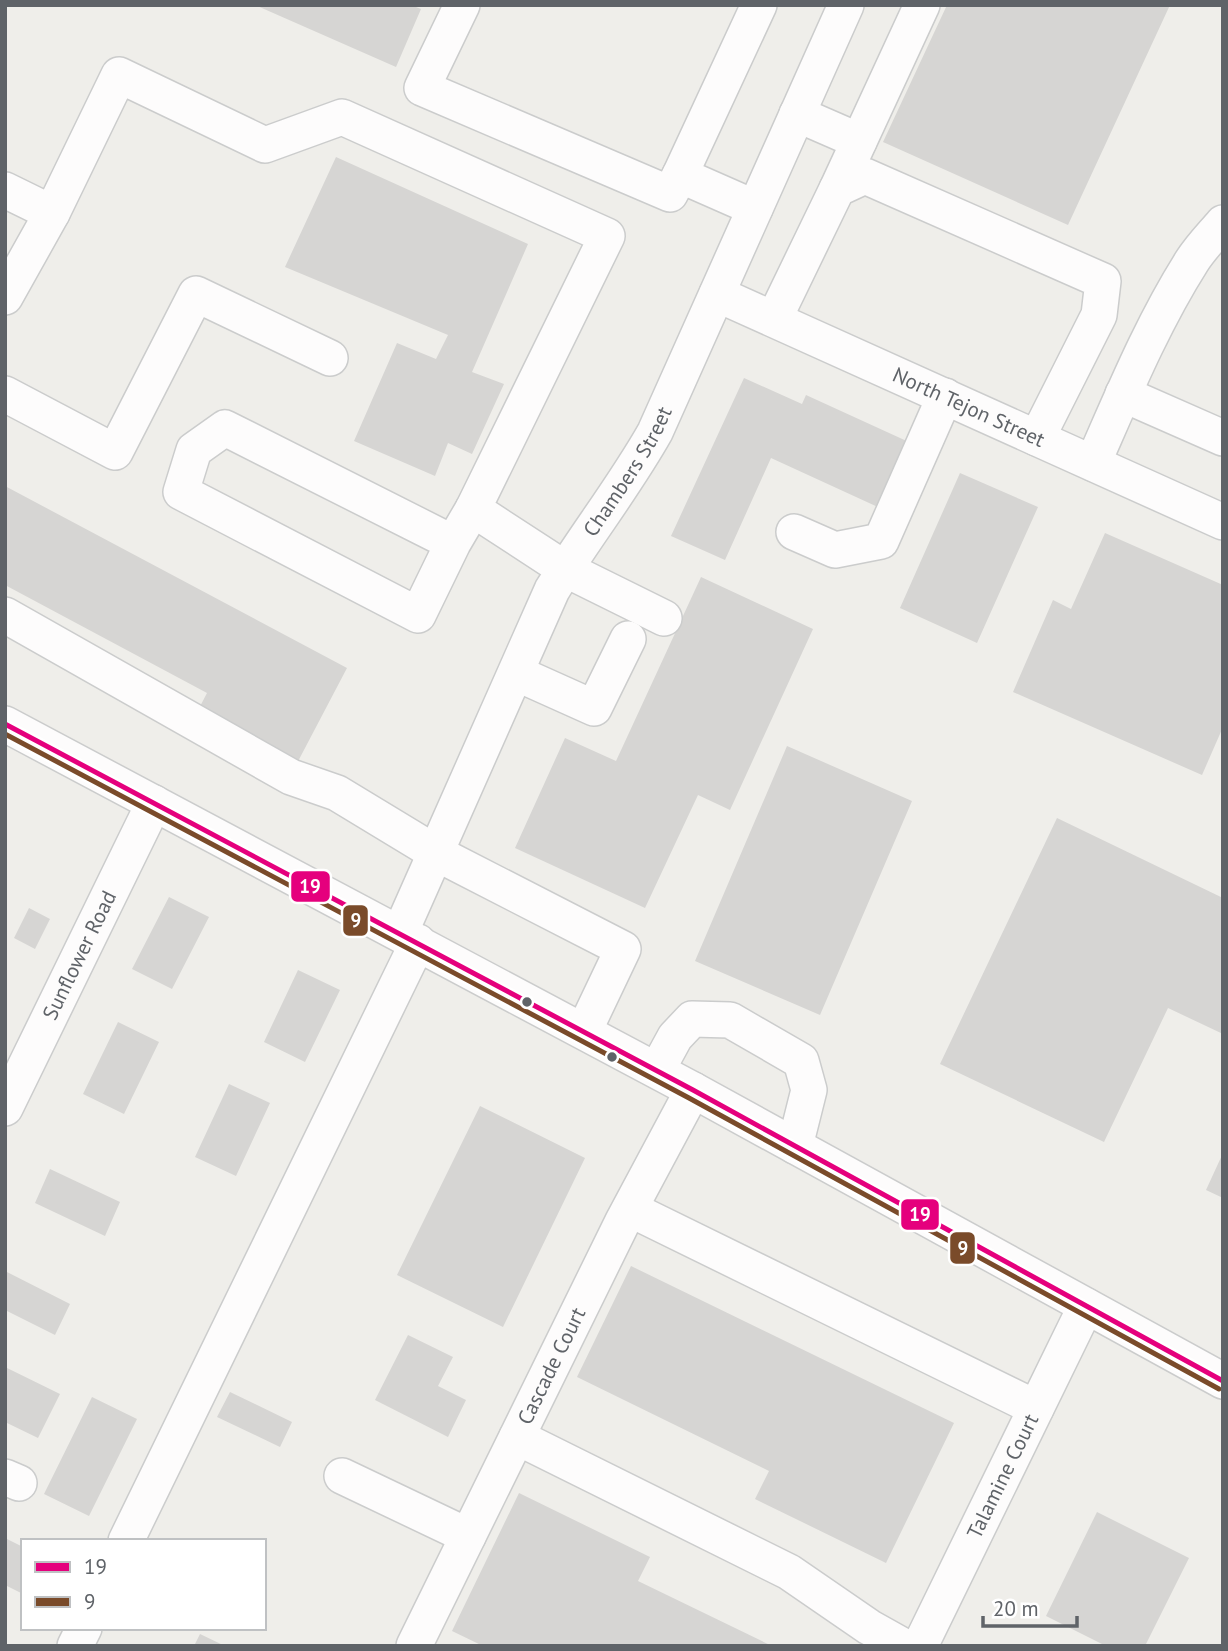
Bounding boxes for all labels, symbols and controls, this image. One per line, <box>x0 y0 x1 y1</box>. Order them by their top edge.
street label: North Tejon Street <box>889 361 1049 453</box>
street label: Chambers Street <box>577 402 678 542</box>
line badge: 19 <box>290 870 331 903</box>
text: 19 <box>299 874 321 898</box>
street label: Sunflower Road <box>36 886 122 1024</box>
line badge: 9 <box>342 904 369 937</box>
text: 9 <box>351 908 361 932</box>
unlabelled marker <box>520 995 534 1009</box>
unlabelled marker <box>605 1050 619 1064</box>
line badge: 19 <box>900 1198 940 1231</box>
text: 19 <box>909 1202 931 1226</box>
line badge: 9 <box>949 1231 976 1265</box>
text: 9 <box>958 1236 968 1260</box>
street label: Cascade Court <box>511 1303 591 1429</box>
street label: Talamine Court <box>961 1409 1044 1543</box>
legend <box>21 1539 266 1630</box>
text: 19 <box>84 1553 107 1580</box>
scale bar <box>983 1584 1078 1628</box>
text: 9 <box>84 1588 95 1615</box>
text: 20 m <box>993 1595 1039 1622</box>

